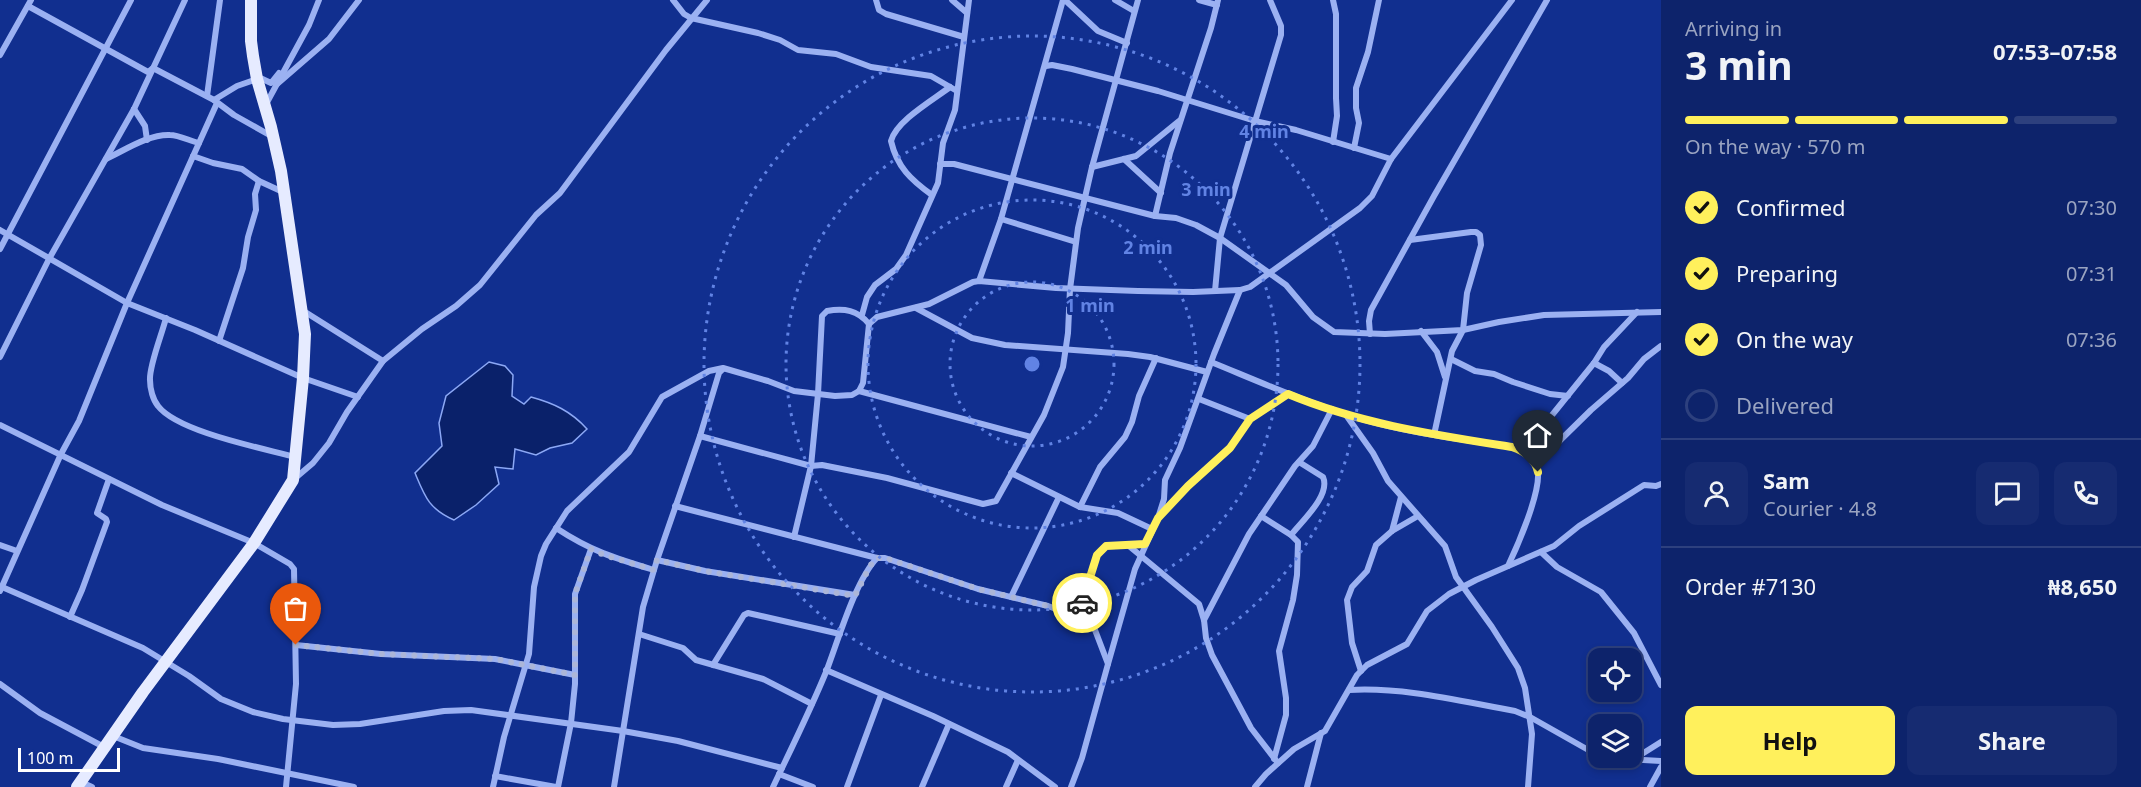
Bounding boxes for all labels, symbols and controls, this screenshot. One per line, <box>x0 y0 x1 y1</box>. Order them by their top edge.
text: Arriving in <box>1685 15 1782 42</box>
text: 07:53–07:58 <box>1993 36 2117 66</box>
text: 3 min <box>1685 38 1792 91</box>
text: 4 min <box>1239 119 1289 143</box>
text: On the way · 570 m <box>1685 133 1865 160</box>
text: 3 min <box>1181 177 1231 201</box>
icon: check <box>1685 191 1718 224</box>
text: Confirmed <box>1736 192 1846 222</box>
text: 07:30 <box>2066 194 2117 221</box>
text: 2 min <box>1123 235 1173 259</box>
icon: check <box>1685 257 1718 290</box>
text: Preparing <box>1736 258 1838 288</box>
text: 07:31 <box>2066 260 2117 287</box>
text: 1 min <box>1065 293 1115 317</box>
icon: check <box>1685 323 1718 356</box>
text: On the way <box>1736 324 1853 354</box>
text: 07:36 <box>2066 326 2117 353</box>
centre of rings <box>1022 354 1042 374</box>
text: Delivered <box>1736 390 1834 420</box>
pin <box>1512 410 1563 472</box>
icon: home <box>1521 419 1554 452</box>
button: person <box>1685 462 1748 525</box>
button: chat <box>1976 462 2039 525</box>
button: phone <box>2054 462 2117 525</box>
text: Sam <box>1763 465 1810 495</box>
text: Courier · 4.8 <box>1763 495 1877 522</box>
text: Order #7130 <box>1685 571 1816 601</box>
text: ₦8,650 <box>2048 571 2117 601</box>
courier <box>1052 573 1112 633</box>
pin <box>270 583 321 645</box>
icon: car <box>1066 587 1099 620</box>
icon: bag <box>279 592 312 625</box>
map controls <box>1588 648 1642 768</box>
button: locate <box>1588 648 1642 702</box>
button: Help <box>1685 706 1895 775</box>
button: Share <box>1907 706 2117 775</box>
button: layers <box>1588 714 1642 768</box>
scale bar <box>18 745 120 772</box>
text: 100 m <box>27 747 74 769</box>

